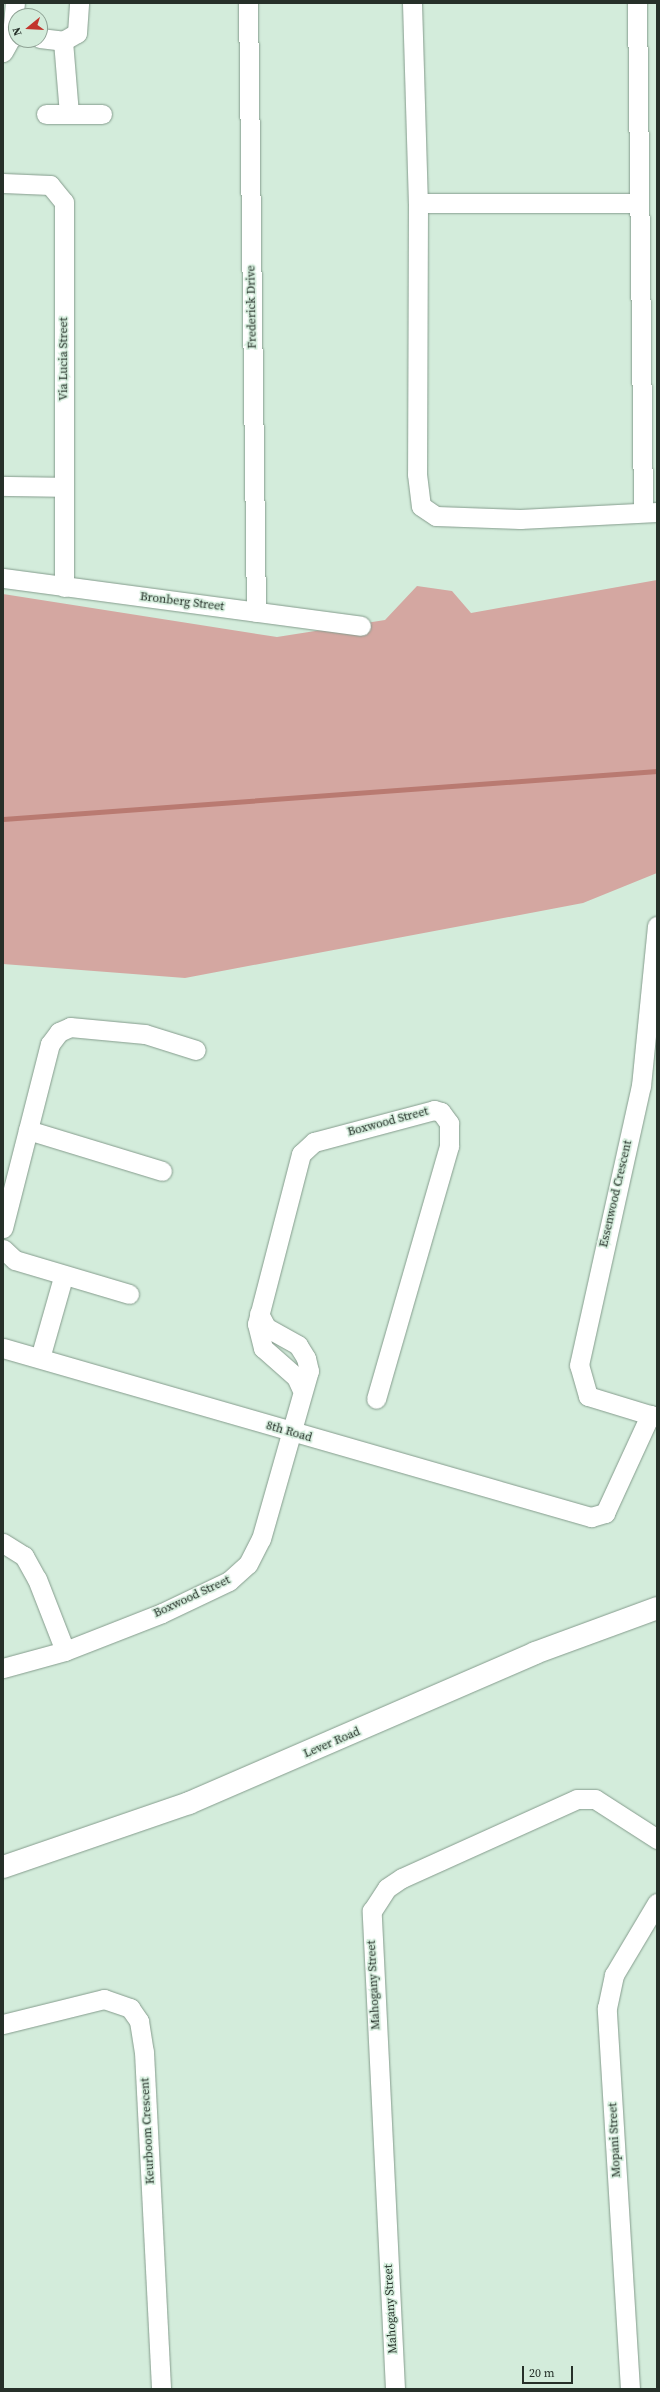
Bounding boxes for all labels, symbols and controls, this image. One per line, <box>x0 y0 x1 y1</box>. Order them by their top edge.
north arrow <box>8 8 48 48</box>
text: N <box>9 25 25 38</box>
street label: Frederick Drive <box>244 265 260 349</box>
street label: Via Lucia Street <box>57 317 71 401</box>
street label: Bronberg Street <box>139 590 225 614</box>
street label: Boxwood Street <box>346 1104 430 1140</box>
street label: Essenwood Crescent <box>597 1139 635 1249</box>
street label: 8th Road <box>264 1419 314 1445</box>
street label: Boxwood Street <box>151 1573 233 1621</box>
street label: Lever Road <box>301 1725 363 1761</box>
street label: Mahogany Street <box>364 1940 384 2030</box>
street label: Keurboom Crescent <box>138 2077 158 2185</box>
street label: Mopani Street <box>606 2102 624 2178</box>
street label: Mahogany Street <box>381 2264 401 2354</box>
scale bar <box>524 2358 575 2384</box>
text: 20 m <box>529 2365 555 2381</box>

